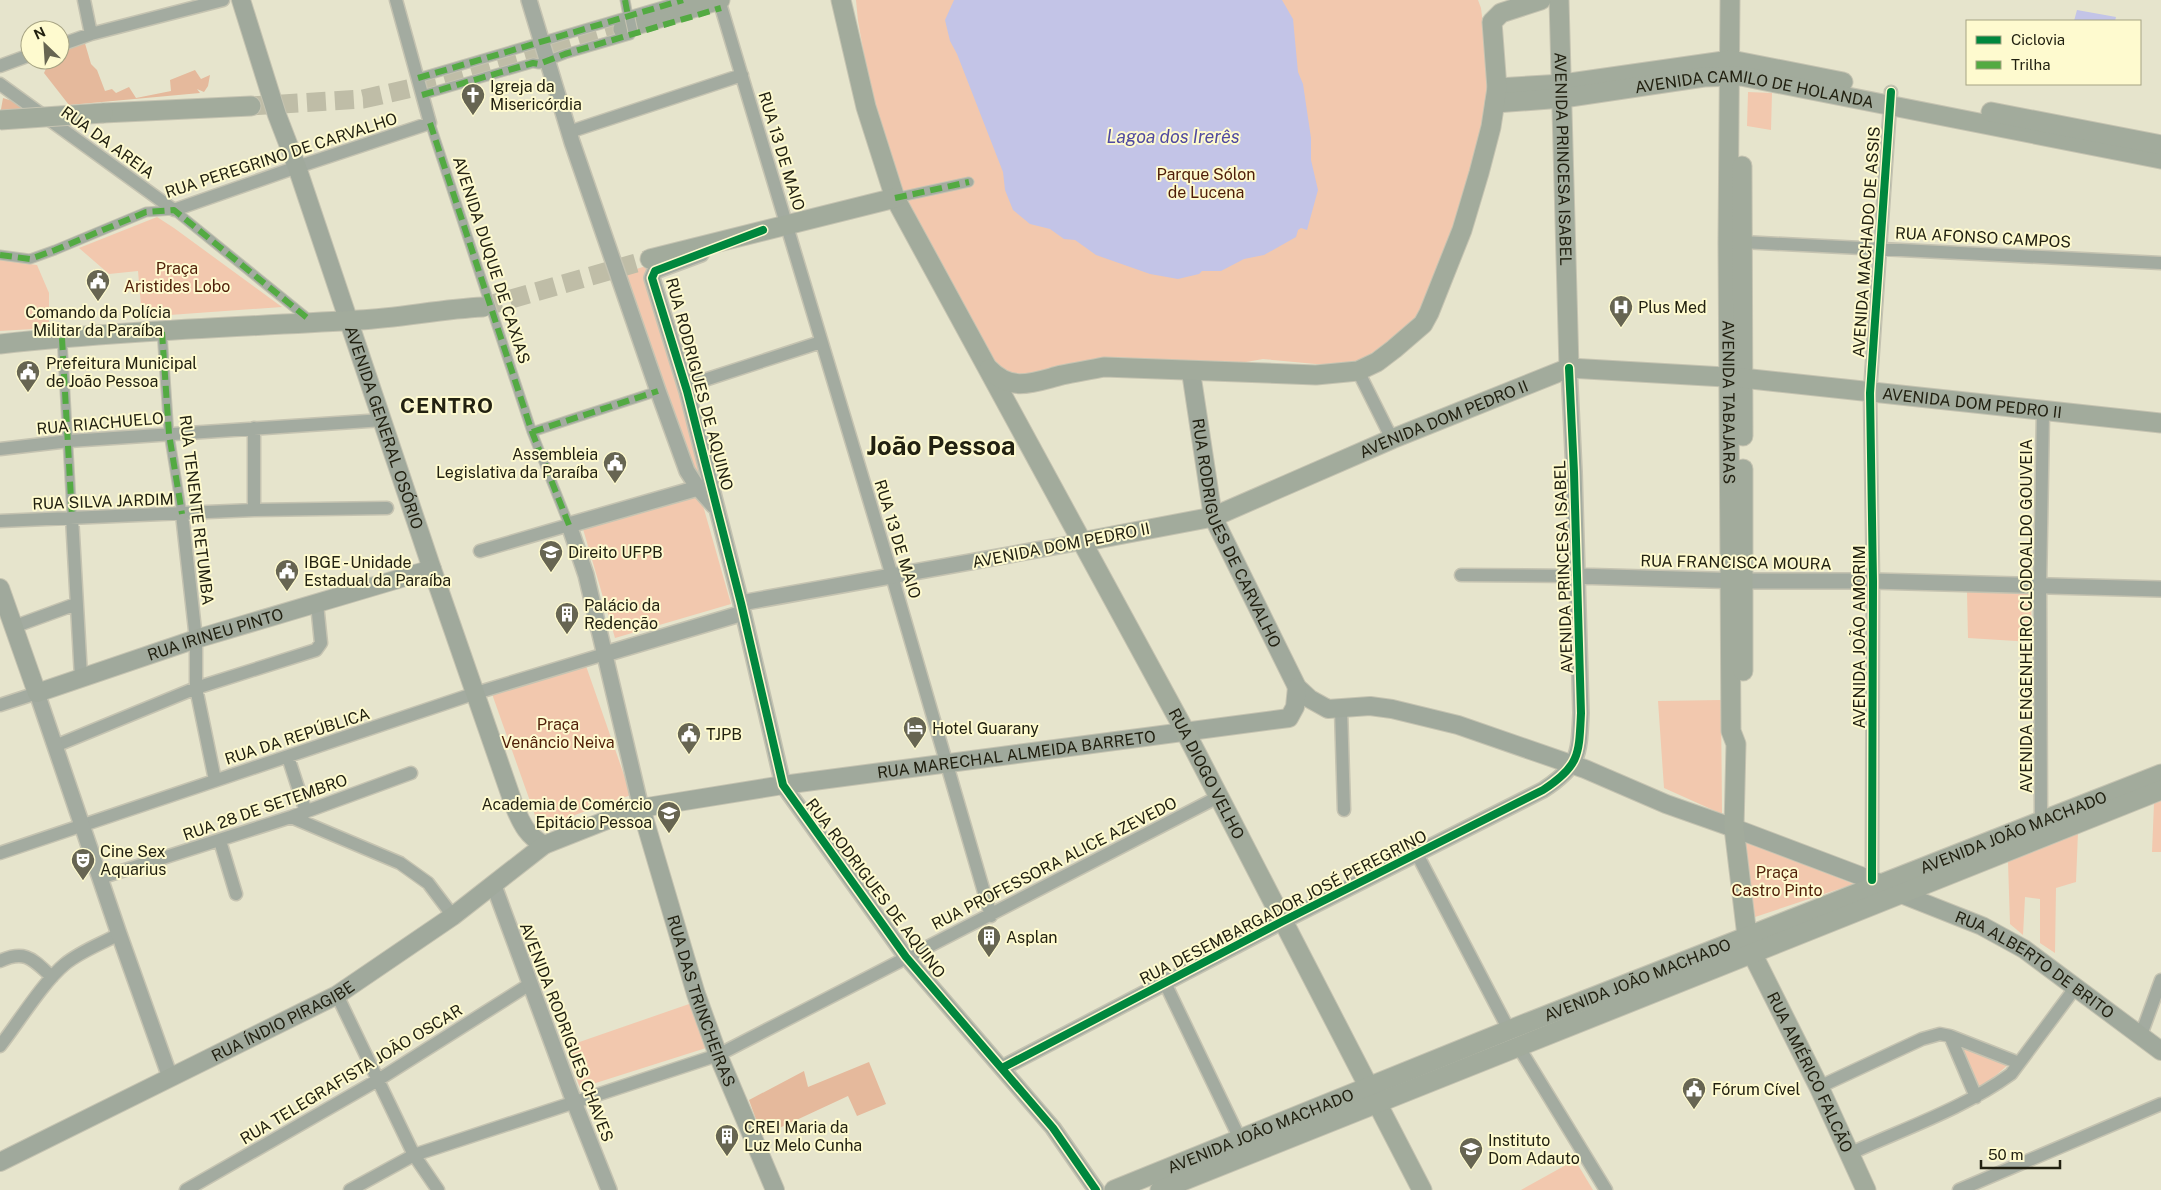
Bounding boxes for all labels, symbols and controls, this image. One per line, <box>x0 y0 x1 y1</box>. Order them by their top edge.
north arrow <box>20 20 70 70</box>
legend <box>1966 20 2141 85</box>
text: N <box>31 24 48 43</box>
text: Ciclovia <box>2011 31 2065 48</box>
street label: AVENIDA PRINCESA ISABEL <box>1550 52 1575 266</box>
text: Trilha <box>2011 56 2050 73</box>
street label: AVENIDA CAMILO DE HOLANDA <box>1634 67 1876 112</box>
place label: Igreja da Misericórdia <box>490 77 582 114</box>
church icon: Igreja da Misericórdia <box>460 82 486 116</box>
street label: RUA 13 DE MAIO <box>754 89 809 213</box>
street label: RUA DA AREIA <box>57 102 158 183</box>
street label: RUA PEREGRINO DE CARVALHO <box>163 109 400 202</box>
water label: Lagoa dos Irerês <box>1106 126 1240 147</box>
street label: AVENIDA MACHADO DE ASSIS <box>1849 126 1884 358</box>
street label: AVENIDA DUQUE DE CAXIAS <box>449 154 534 366</box>
park label: Parque Sólon de Lucena <box>1156 165 1256 202</box>
street label: RUA AFONSO CAMPOS <box>1894 223 2071 252</box>
park label: Praça Aristides Lobo <box>124 259 230 296</box>
public building icon: Comando da Polícia Militar da Paraíba <box>85 268 111 302</box>
street label: RUA RODRIGUES DE AQUINO <box>662 276 737 493</box>
hospital icon: Plus Med <box>1608 294 1634 328</box>
place label: Plus Med <box>1638 298 1707 317</box>
place label: Comando da Polícia Militar da Paraíba <box>25 303 171 340</box>
street label: AVENIDA TABAJARAS <box>1718 320 1738 484</box>
street label: AVENIDA GENERAL OSÓRIO <box>341 324 427 532</box>
place label: Prefeitura Municipal de João Pessoa <box>46 354 197 391</box>
public building icon: Prefeitura Municipal de João Pessoa <box>15 359 41 393</box>
street label: AVENIDA DOM PEDRO II <box>1356 376 1531 462</box>
street label: AVENIDA DOM PEDRO II <box>1881 384 2063 422</box>
district label: CENTRO <box>400 393 494 418</box>
street label: RUA RIACHUELO <box>36 408 164 439</box>
street label: RUA TENENTE RETUMBA <box>175 414 218 606</box>
street label: RUA RODRIGUES DE CARVALHO <box>1188 417 1285 651</box>
district label: João Pessoa <box>866 430 1016 461</box>
street label: AVENIDA ENGENHEIRO CLODOALDO GOUVEIA <box>2017 439 2036 793</box>
place label: Assembleia Legislativa da Paraíba <box>436 445 598 482</box>
public building icon: Assembleia Legislativa da Paraíba <box>602 450 628 484</box>
street label: AVENIDA PRINCESA ISABEL <box>1550 460 1577 674</box>
street label: RUA 13 DE MAIO <box>870 477 925 601</box>
street label: RUA SILVA JARDIM <box>32 490 174 513</box>
street label: AVENIDA DOM PEDRO II <box>971 519 1151 572</box>
school or university icon: Direito UFPB <box>538 539 564 573</box>
place label: Direito UFPB <box>568 543 663 562</box>
street label: AVENIDA JOÃO AMORIM <box>1849 545 1869 729</box>
street label: RUA FRANCISCA MOURA <box>1640 551 1832 574</box>
place label: IBGE - Unidade Estadual da Paraíba <box>304 553 451 590</box>
public building icon: IBGE - Unidade Estadual da Paraíba <box>274 558 300 592</box>
place label: Palácio da Redenção <box>584 596 660 633</box>
building icon: Palácio da Redenção <box>554 601 580 635</box>
street label: RUA IRINEU PINTO <box>145 605 286 665</box>
street label: RUA DA REPÚBLICA <box>222 703 372 769</box>
street label: RUA DIOGO VELHO <box>1164 705 1248 842</box>
park label: Praça Venâncio Neiva <box>501 715 615 752</box>
hotel icon: Hotel Guarany <box>902 715 928 749</box>
place label: Hotel Guarany <box>932 719 1039 738</box>
public building icon: TJPB <box>676 721 702 755</box>
place label: TJPB <box>706 725 742 744</box>
street label: RUA MARECHAL ALMEIDA BARRETO <box>876 727 1157 782</box>
street label: RUA 28 DE SETEMBRO <box>180 770 350 845</box>
street label: AVENIDA JOÃO MACHADO <box>1917 787 2110 878</box>
street label: RUA PROFESSORA ALICE AZEVEDO <box>928 793 1180 934</box>
place label: Academia de Comércio Epitácio Pessoa <box>481 795 652 832</box>
street label: RUA RODRIGUES DE AQUINO <box>802 795 949 982</box>
school or university icon: Academia de Comércio Epitácio Pessoa <box>656 800 682 834</box>
street label: RUA DESEMBARGADOR JOSÉ PEREGRINO <box>1136 825 1430 989</box>
place label: Cine Sex Aquarius <box>100 842 166 879</box>
theatre icon: Cine Sex Aquarius <box>70 847 96 881</box>
park label: Praça Castro Pinto <box>1732 863 1822 900</box>
street label: RUA ALBERTO DE BRITO <box>1952 907 2118 1023</box>
street label: RUA DAS TRINCHEIRAS <box>663 913 739 1090</box>
street label: AVENIDA RODRIGUES CHAVES <box>516 920 617 1145</box>
building icon: Asplan <box>976 924 1002 958</box>
place label: Asplan <box>1006 928 1058 947</box>
street label: AVENIDA JOÃO MACHADO <box>1541 935 1734 1025</box>
street label: RUA ÍNDIO PIRAGIBE <box>208 977 358 1066</box>
street label: RUA AMÉRICO FALCÃO <box>1763 989 1857 1156</box>
street label: RUA TELEGRAFISTA JOÃO OSCAR <box>236 1000 466 1148</box>
public building icon: Fórum Cível <box>1681 1076 1707 1110</box>
place label: Fórum Cível <box>1712 1080 1801 1099</box>
street label: AVENIDA JOÃO MACHADO <box>1165 1085 1357 1177</box>
place label: CREI Maria da Luz Melo Cunha <box>744 1118 862 1155</box>
building icon: CREI Maria da Luz Melo Cunha <box>714 1123 740 1157</box>
place label: Instituto Dom Adauto <box>1488 1131 1580 1168</box>
school or university icon: Instituto Dom Adauto <box>1458 1136 1484 1170</box>
scale bar <box>1981 1138 2060 1170</box>
text: 50 m <box>1988 1146 2023 1163</box>

